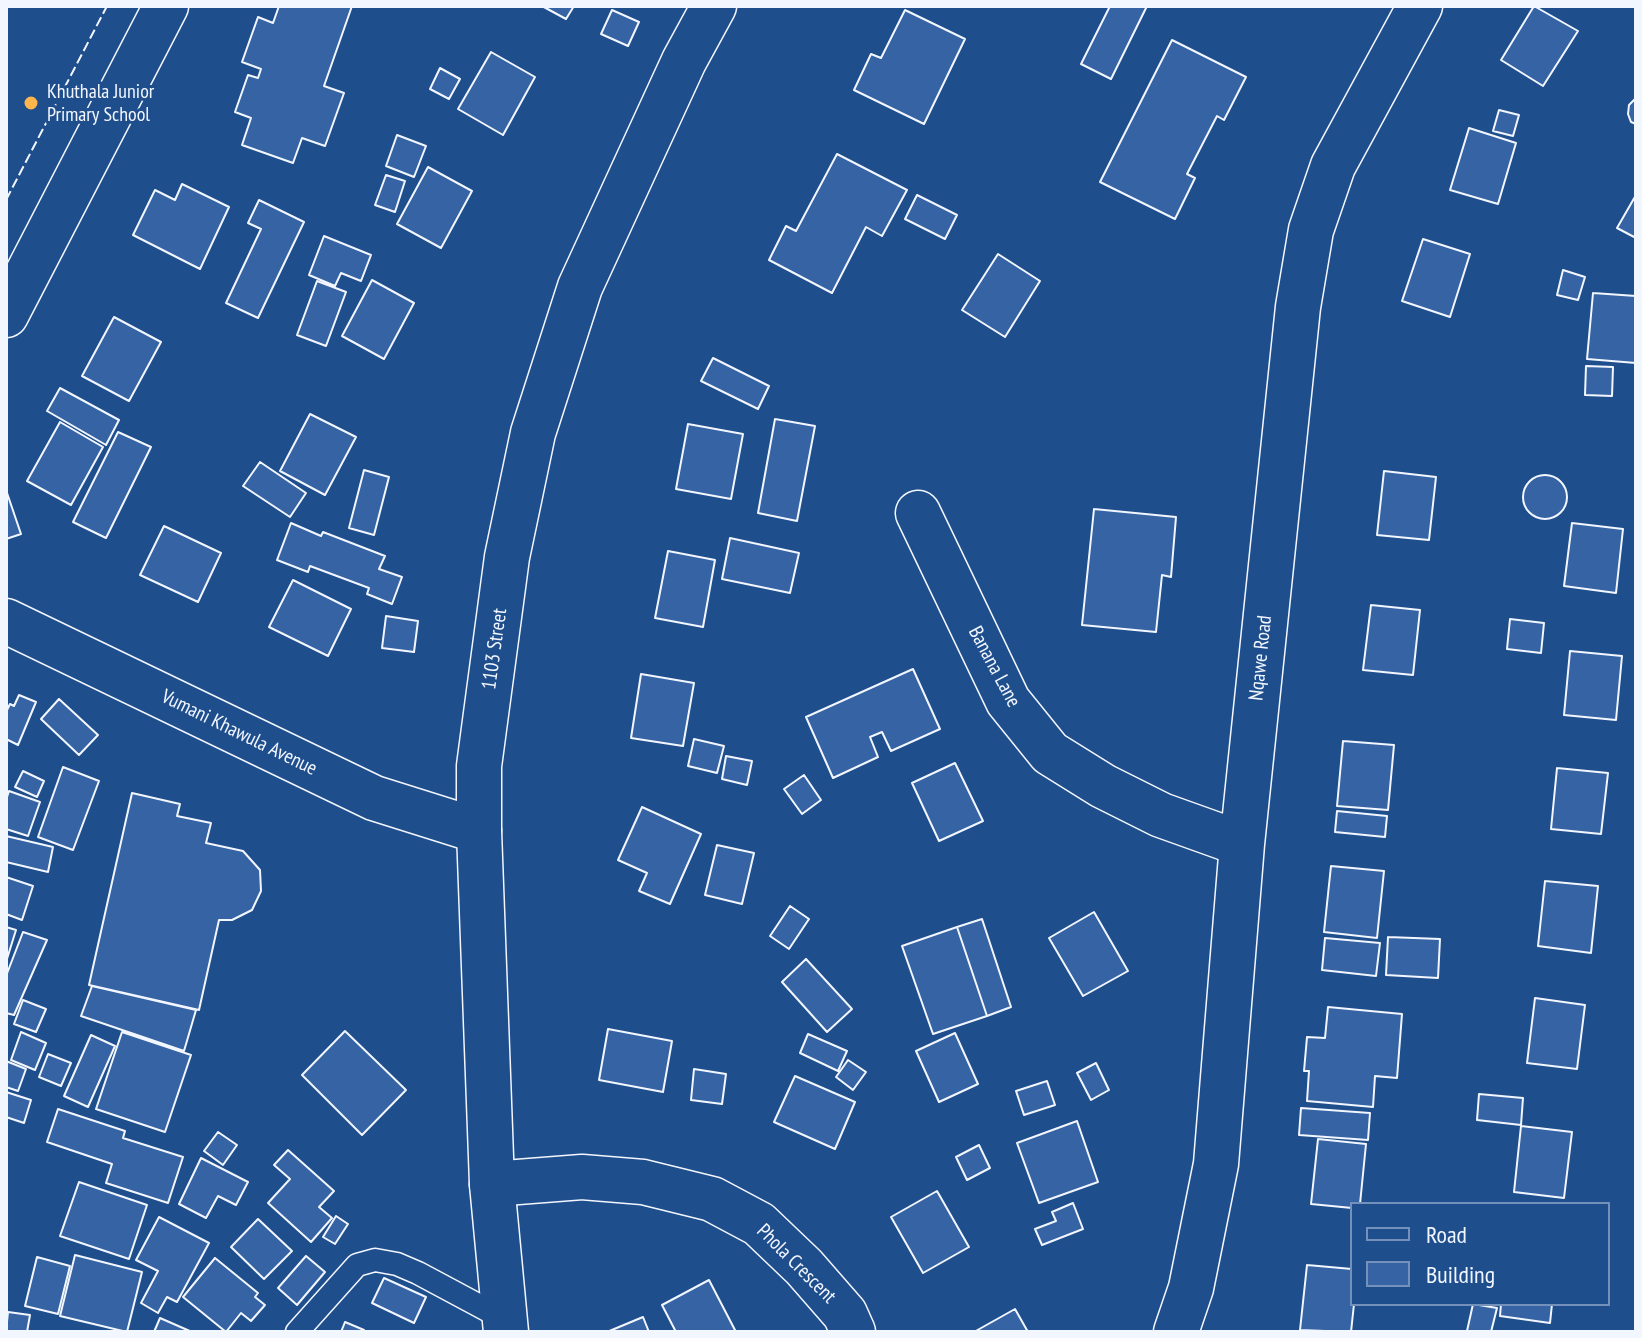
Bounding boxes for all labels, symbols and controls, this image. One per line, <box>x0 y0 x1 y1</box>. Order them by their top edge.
place label: Khuthala Junior Primary School <box>47 80 154 127</box>
marker: Khuthala Junior Primary School <box>22 94 40 112</box>
street label: 1103 Street <box>477 607 513 691</box>
street label: Nqawe Road <box>1245 614 1277 702</box>
street label: Banana Lane <box>963 622 1025 712</box>
street label: Vumani Khawula Avenue <box>157 685 321 781</box>
legend <box>1350 1202 1610 1306</box>
street label: Phola Crescent <box>751 1219 841 1309</box>
text: Road <box>1426 1219 1467 1250</box>
text: Building <box>1426 1259 1495 1290</box>

